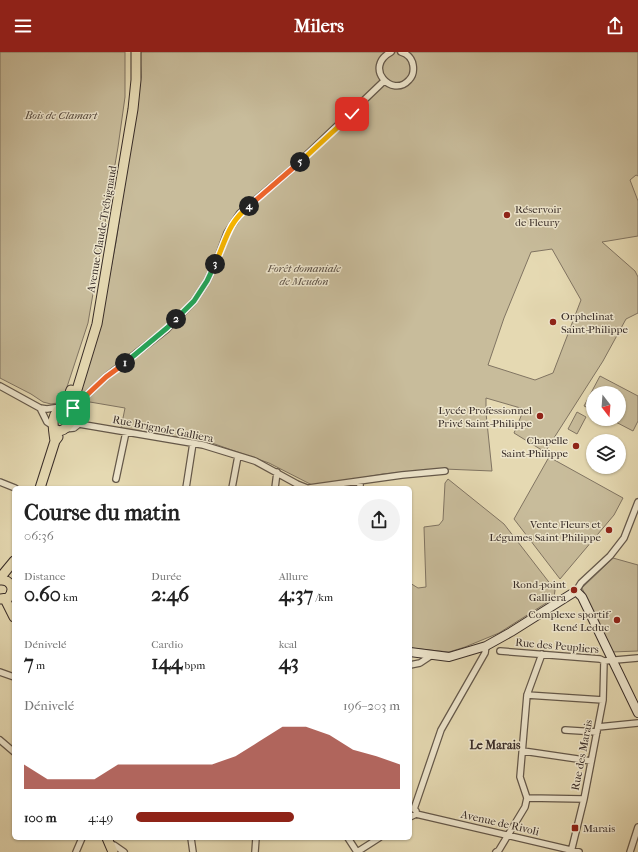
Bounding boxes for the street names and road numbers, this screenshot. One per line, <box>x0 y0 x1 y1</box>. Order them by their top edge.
street label: Avenue Claude Trébignaud <box>84 164 120 294</box>
street label: Rue Brignole Galliera <box>111 413 216 445</box>
street label: Rue des Peupliers <box>515 636 599 656</box>
street label: Rue des Marais <box>569 718 595 792</box>
street label: Avenue de Rivoli <box>459 807 541 838</box>

